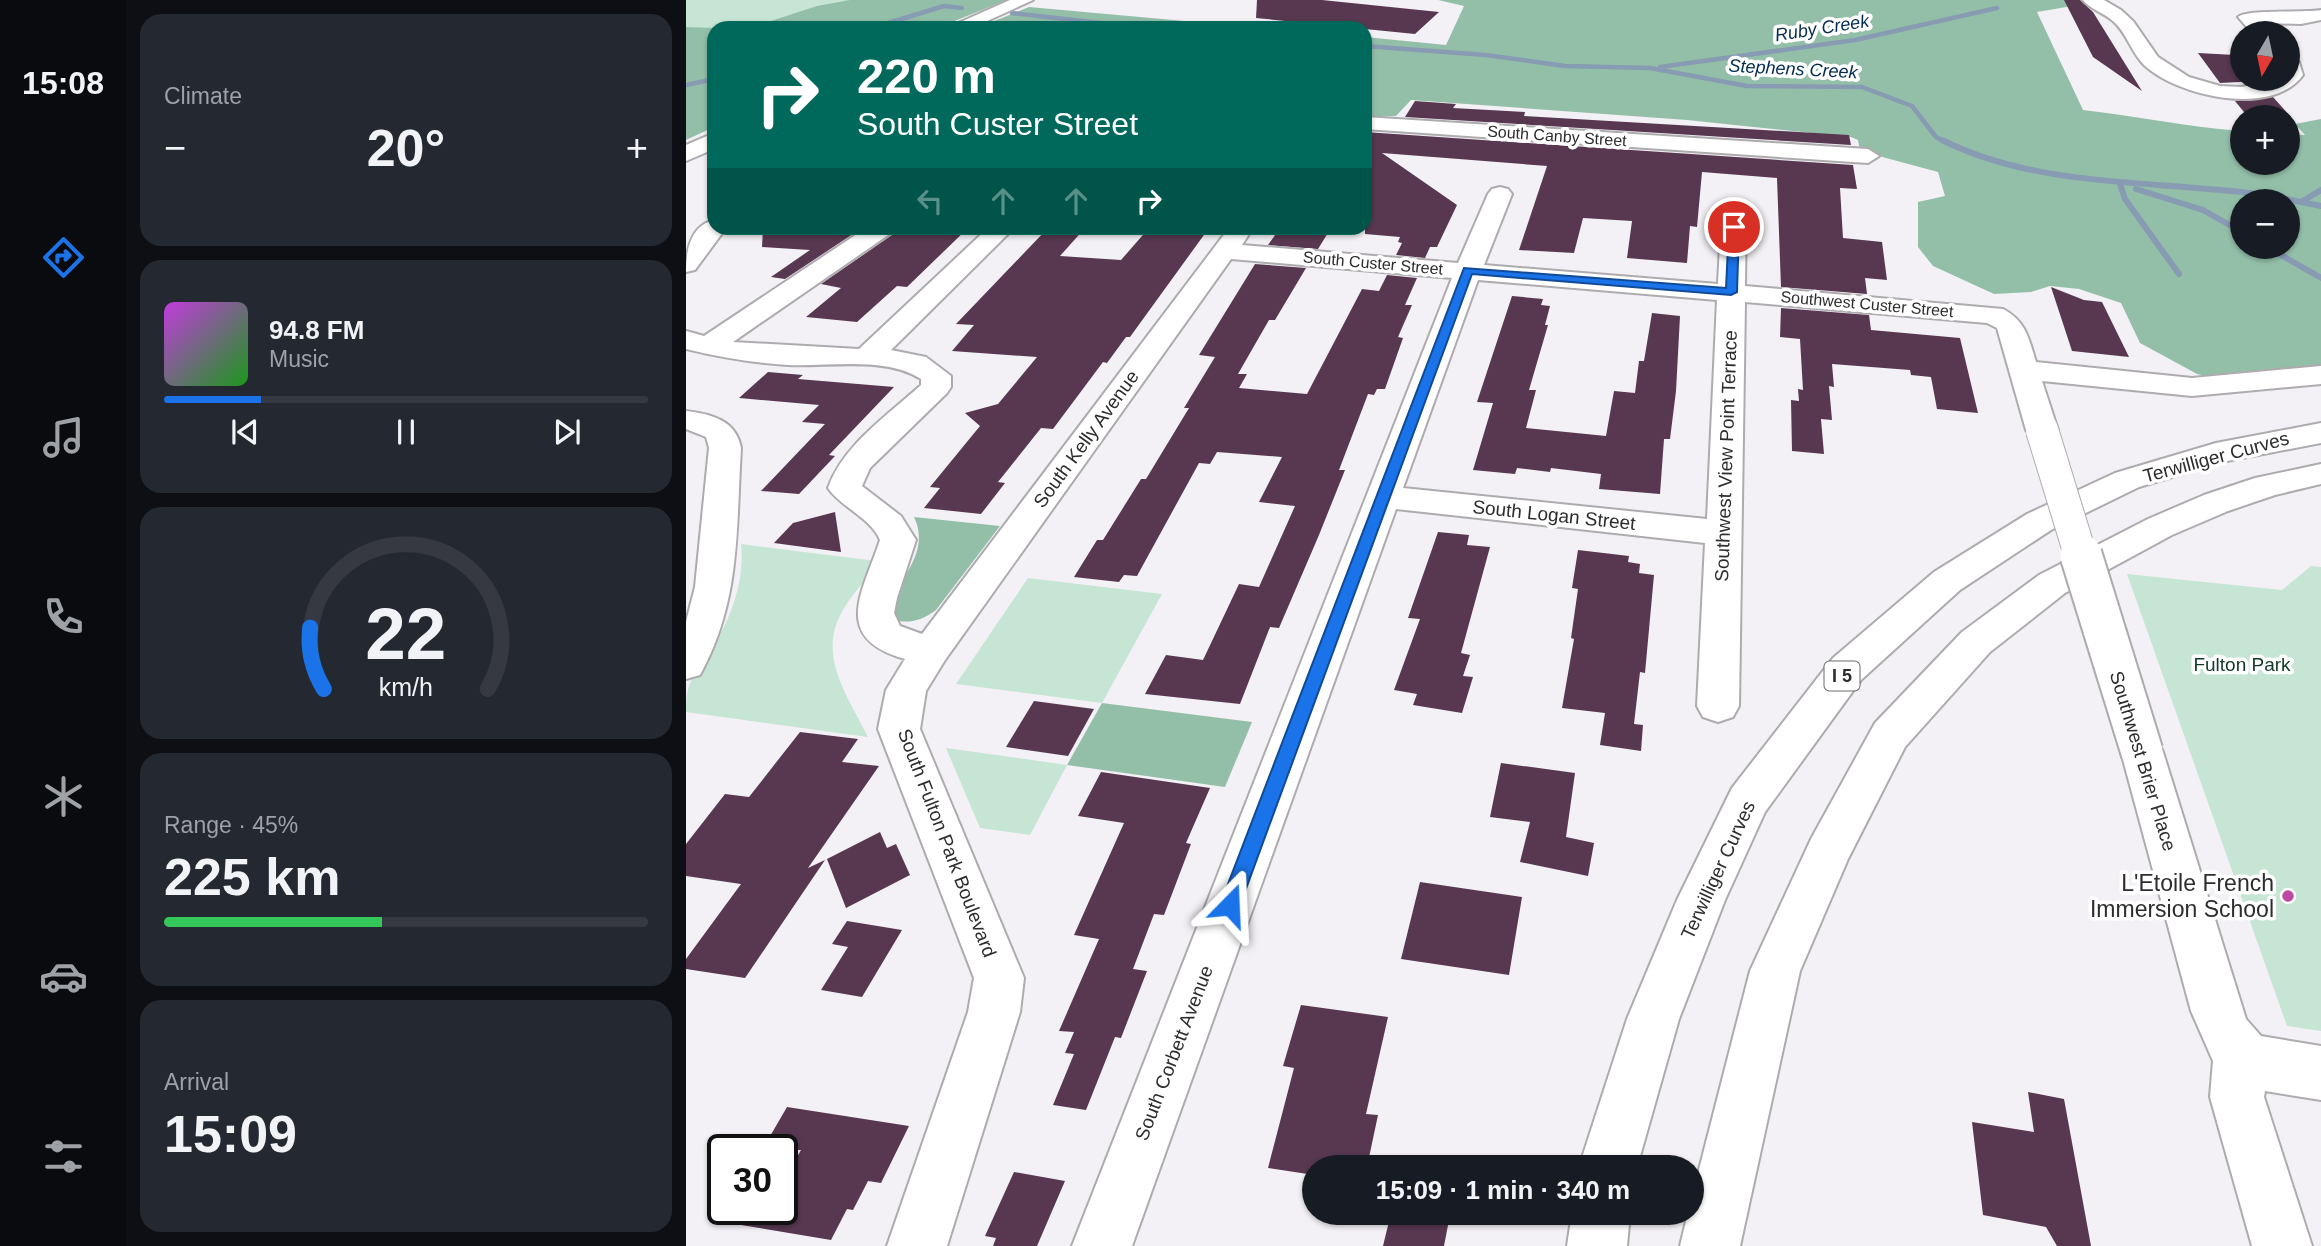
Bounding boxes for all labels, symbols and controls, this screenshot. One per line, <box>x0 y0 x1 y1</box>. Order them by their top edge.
water label: Ruby Creek <box>1773 11 1871 45</box>
north arrow <box>2230 21 2300 91</box>
map controls <box>2230 21 2300 259</box>
icon: right <box>742 49 833 140</box>
text: 220 m <box>857 49 996 103</box>
water label: Stephens Creek <box>1728 56 1859 82</box>
text: 15:08 <box>22 65 104 101</box>
text: Climate <box>164 83 242 109</box>
button: + <box>2230 105 2300 175</box>
text: South Custer Street <box>857 106 1138 142</box>
text: 20° <box>367 119 445 177</box>
street label: South Canby Street <box>1487 123 1628 149</box>
text: − <box>164 127 186 169</box>
text: + <box>626 127 648 169</box>
icon: left <box>911 182 949 220</box>
icon: ahead <box>984 182 1022 220</box>
icon: ahead <box>1057 182 1095 220</box>
icon: right <box>1130 182 1168 220</box>
button: − <box>2230 189 2300 259</box>
pin <box>1704 197 1764 257</box>
icon: arrive <box>1715 208 1753 246</box>
icon: directions <box>39 233 88 282</box>
street label: South Custer Street <box>1302 248 1444 278</box>
street label: Southwest Custer Street <box>1780 288 1955 320</box>
text: 94.8 FM <box>269 315 364 345</box>
street label: Southwest View Point Terrace <box>1711 330 1741 582</box>
text: Music <box>269 346 329 372</box>
street label: South Kelly Avenue <box>1029 366 1143 512</box>
icon: music <box>39 413 88 462</box>
icon: previous <box>226 413 264 451</box>
icon: pause <box>387 413 425 451</box>
icon: next <box>548 413 586 451</box>
street label: Terwilliger Curves <box>2141 427 2291 487</box>
street label: South Logan Street <box>1471 496 1637 534</box>
icon: phone <box>39 592 88 641</box>
text: 22 <box>366 593 446 674</box>
park label: Fulton Park <box>2193 654 2291 675</box>
road number: I 5 <box>1824 662 1860 690</box>
street label: Southwest Brier Place <box>2106 669 2180 853</box>
text: km/h <box>379 673 433 701</box>
street label: South Fulton Park Boulevard <box>894 726 1000 960</box>
icon: climate <box>39 772 88 821</box>
street label: Terwilliger Curves <box>1677 798 1759 942</box>
text: Range · 45% <box>164 812 298 838</box>
text: 225 km <box>164 848 340 906</box>
position arrow <box>1193 868 1267 942</box>
place label: L'Etoile French Immersion School <box>2090 870 2274 922</box>
marker: L'Etoile French Immersion School <box>2280 888 2296 904</box>
icon: car <box>39 952 88 1001</box>
street label: South Corbett Avenue <box>1131 963 1217 1143</box>
text: Arrival <box>164 1069 229 1095</box>
text: 15:09 <box>164 1105 297 1163</box>
icon: filters <box>39 1132 88 1181</box>
speed limit sign: 30 <box>707 1134 798 1225</box>
text: 15:09 · 1 min · 340 m <box>1376 1175 1630 1205</box>

